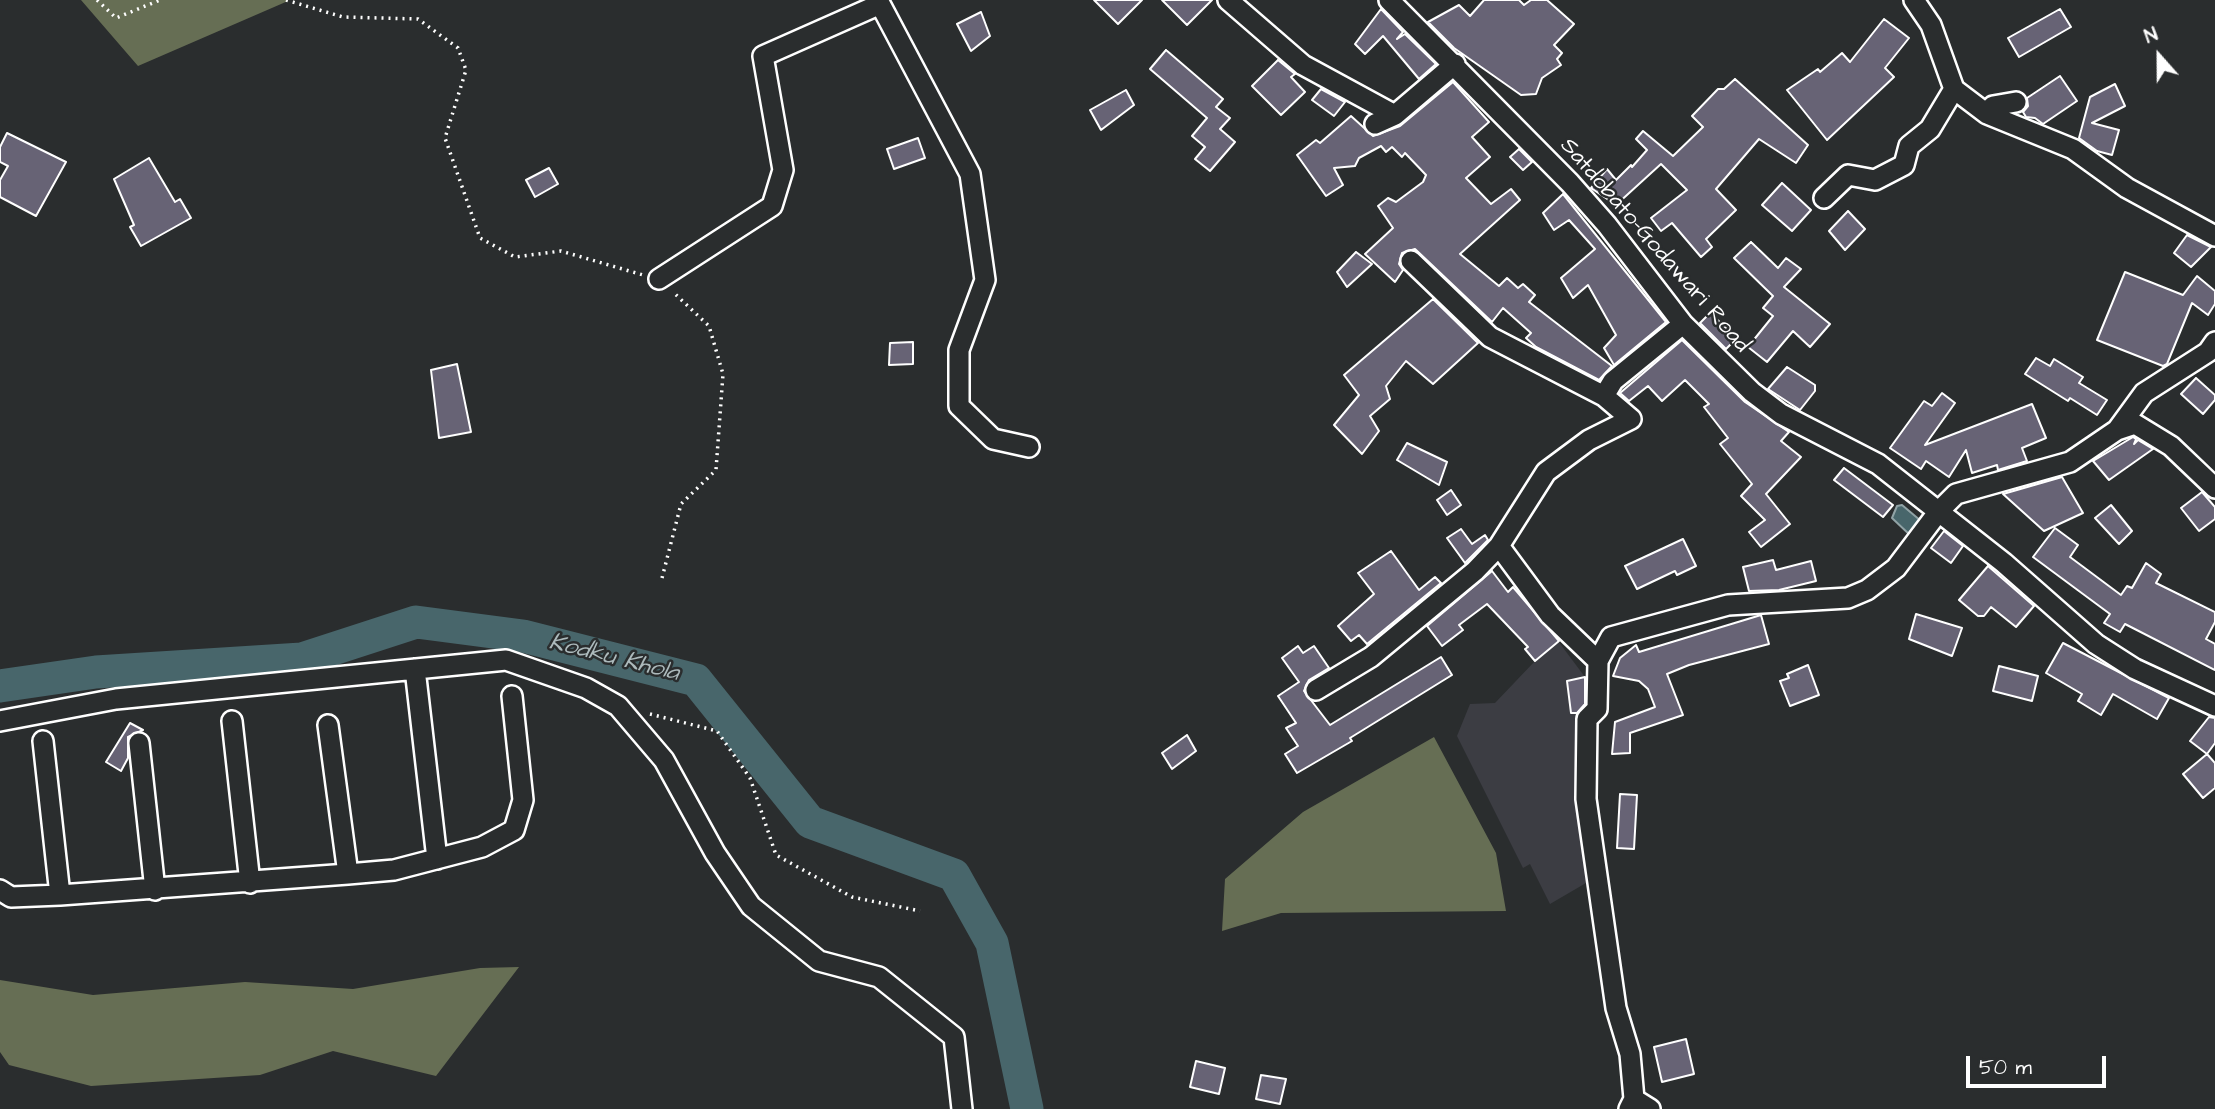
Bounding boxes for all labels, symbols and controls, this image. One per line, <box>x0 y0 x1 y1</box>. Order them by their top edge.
north arrow <box>2124 21 2194 91</box>
text: N <box>2141 21 2162 51</box>
street label: Satdobato-Godawari Road <box>1553 133 1755 359</box>
water label: Kodku Khola <box>546 629 682 689</box>
scale bar <box>1970 1042 2110 1086</box>
text: 50 m <box>1979 1053 2032 1082</box>

